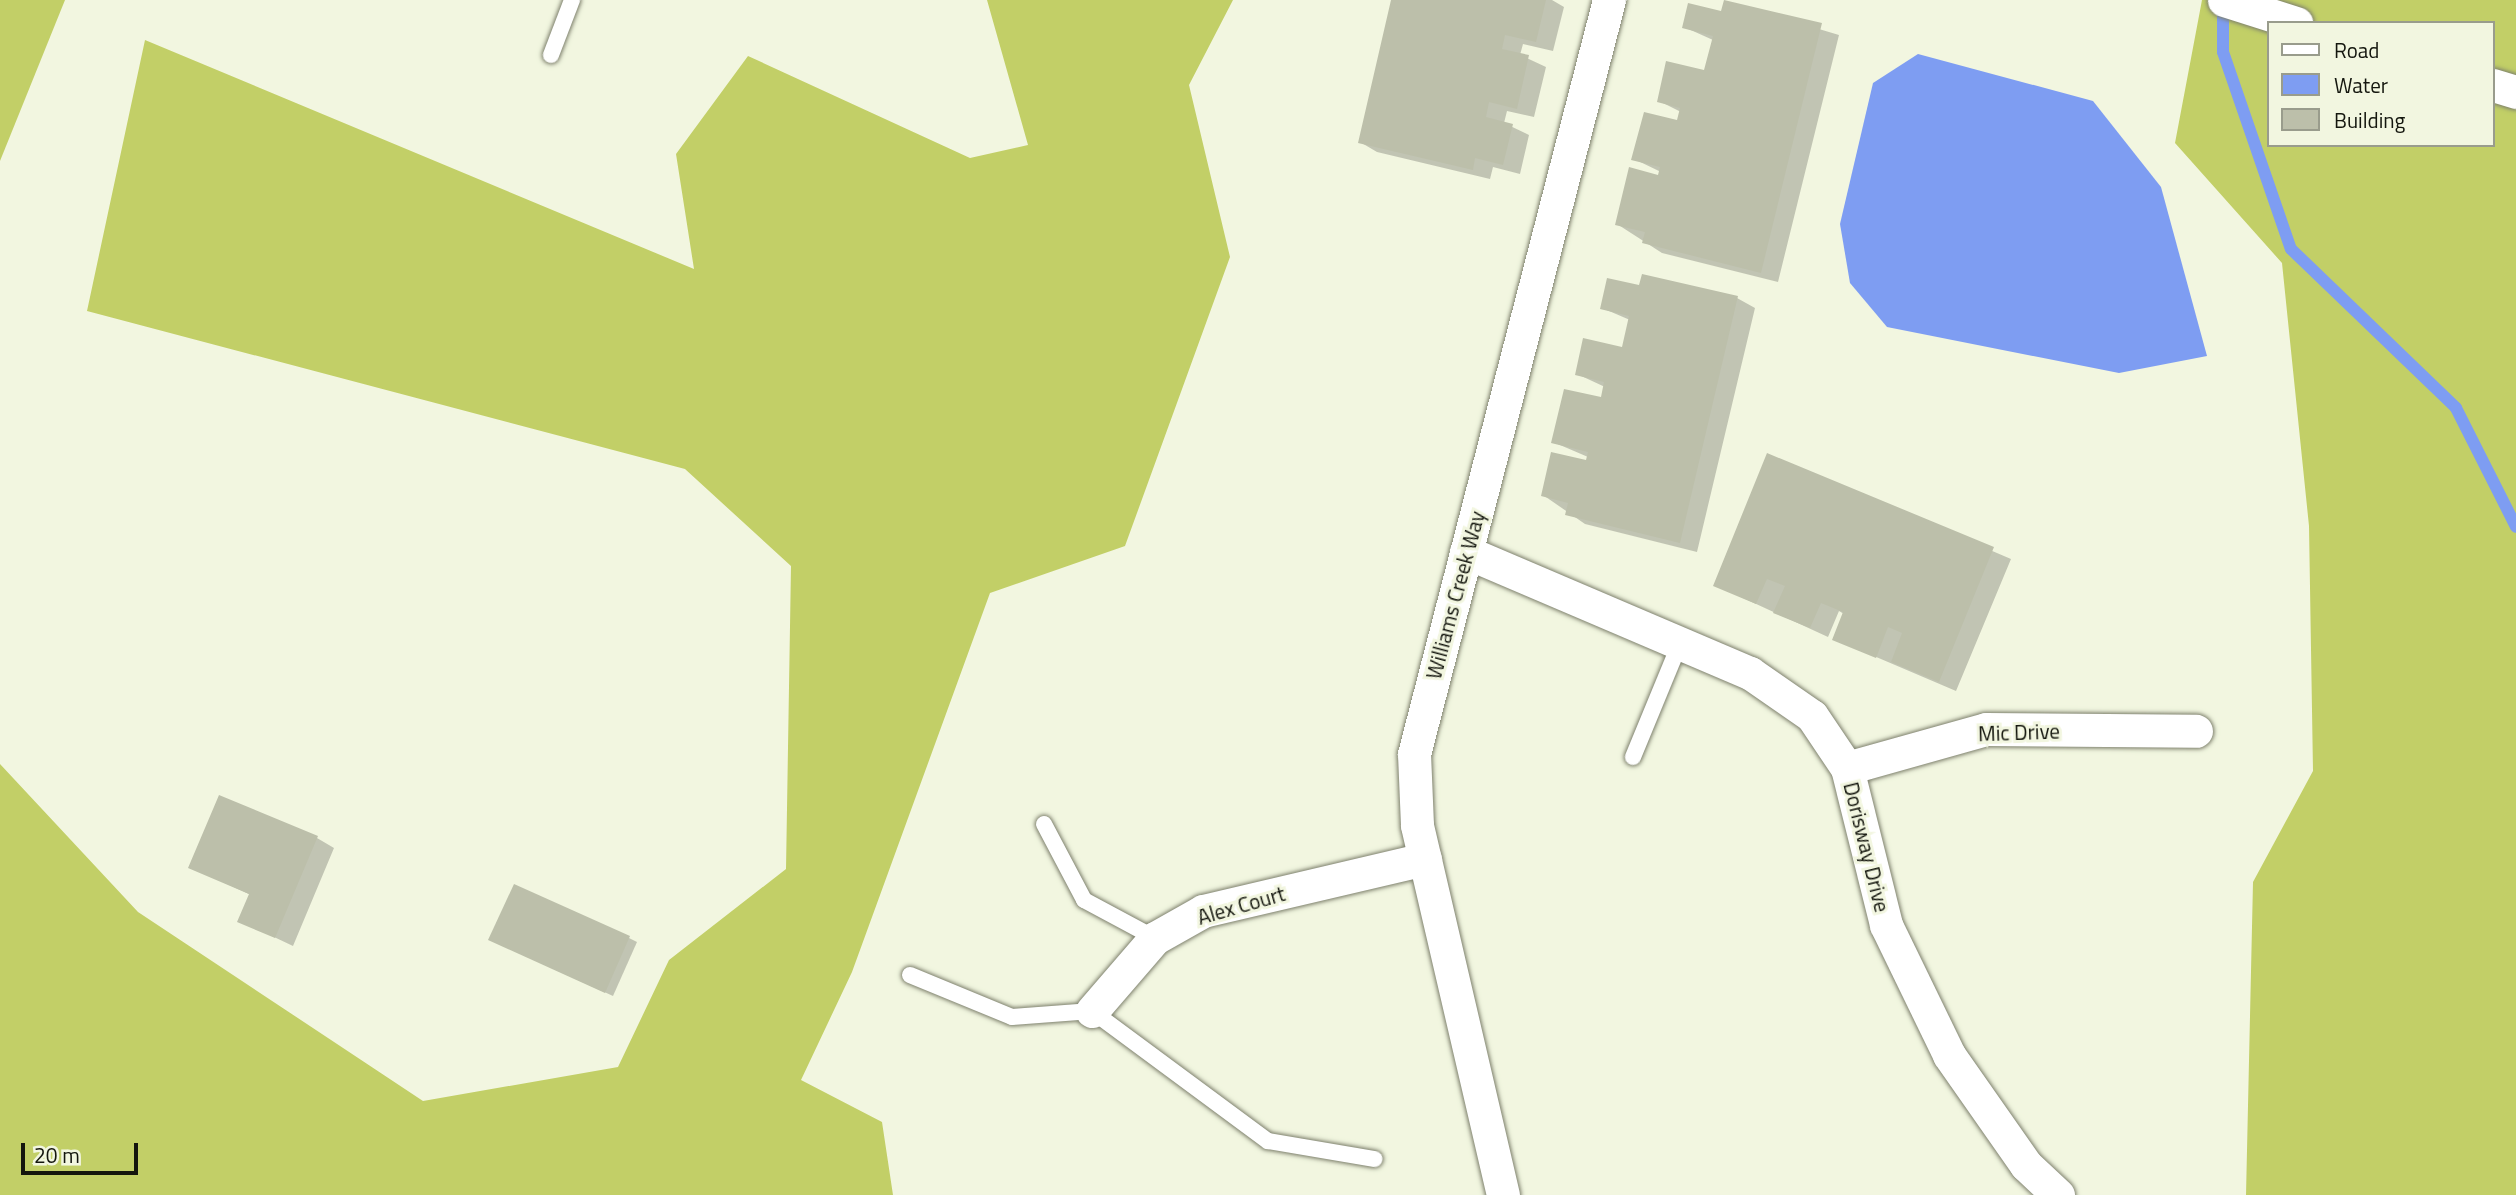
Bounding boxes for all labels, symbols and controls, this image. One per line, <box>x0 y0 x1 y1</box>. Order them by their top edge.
legend <box>2268 21 2495 147</box>
text: Road <box>2334 34 2379 66</box>
text: Water <box>2334 69 2388 101</box>
text: Building <box>2334 104 2405 136</box>
street label: Williams Creek Way <box>1420 508 1490 682</box>
street label: Mic Drive <box>1978 718 2060 746</box>
street label: Dorisway Drive <box>1839 779 1895 915</box>
street label: Alex Court <box>1194 880 1288 930</box>
scale bar <box>24 1128 142 1172</box>
text: 20 m <box>34 1139 80 1171</box>

